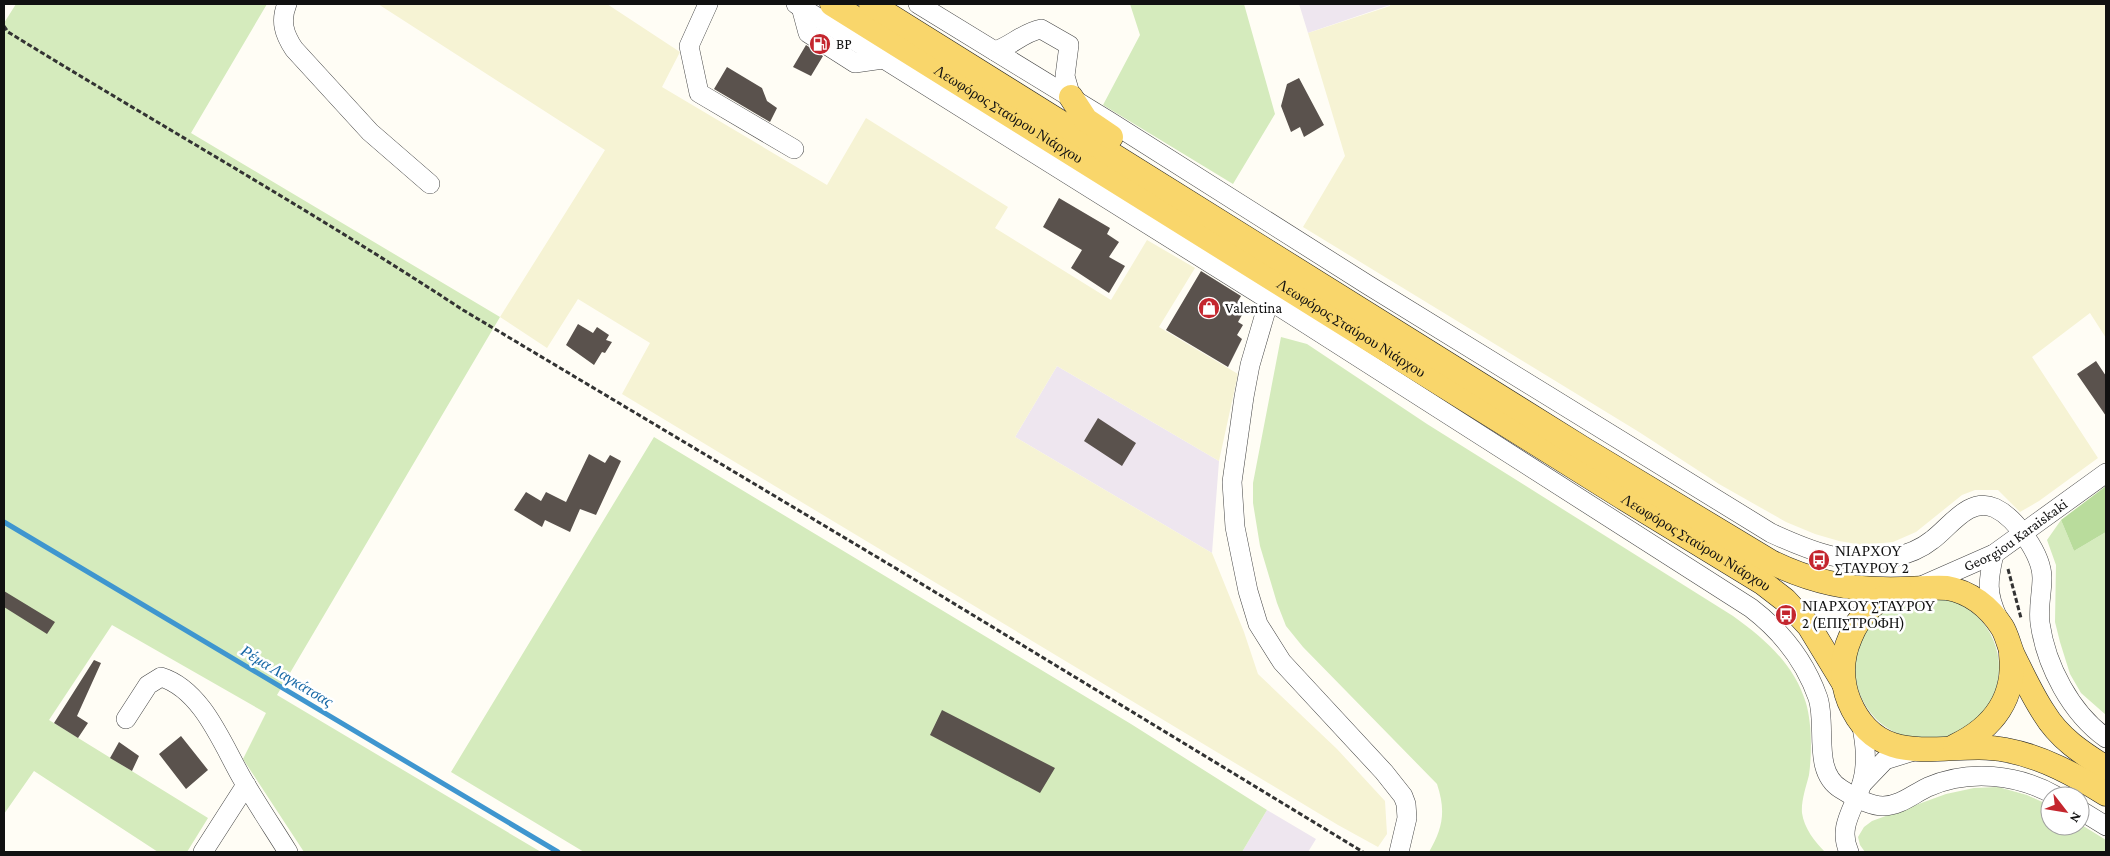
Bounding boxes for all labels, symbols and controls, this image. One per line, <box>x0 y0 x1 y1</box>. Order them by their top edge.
fuel station icon: BP <box>808 32 832 56</box>
place label: BP <box>836 36 852 52</box>
street label: Λεωφόρος Σταύρου Νιάρχου <box>931 62 1086 167</box>
street label: Λεωφόρος Σταύρου Νιάρχου <box>1274 276 1429 380</box>
shop icon: Valentina <box>1197 296 1221 320</box>
place label: Valentina <box>1225 300 1282 316</box>
street label: Λεωφόρος Σταύρου Νιάρχου <box>1618 490 1774 594</box>
street label: Georgiou Karaiskaki <box>1961 496 2070 574</box>
place label: ΝΙΑΡΧΟΥ ΣΤΑΥΡΟΥ 2 <box>1835 543 1909 576</box>
bus stop icon: ΝΙΑΡΧΟΥ ΣΤΑΥΡΟΥ 2 <box>1807 548 1831 572</box>
place label: ΝΙΑΡΧΟΥ ΣΤΑΥΡΟΥ 2 (ΕΠΙΣΤΡΟΦΗ) <box>1802 598 1936 632</box>
bus stop icon: ΝΙΑΡΧΟΥ ΣΤΑΥΡΟΥ 2 (ΕΠΙΣΤΡΟΦΗ) <box>1774 603 1798 627</box>
water label: Ρέμα Λαγκάτσας <box>236 641 337 711</box>
north arrow <box>2040 786 2090 836</box>
text: N <box>2067 809 2085 826</box>

